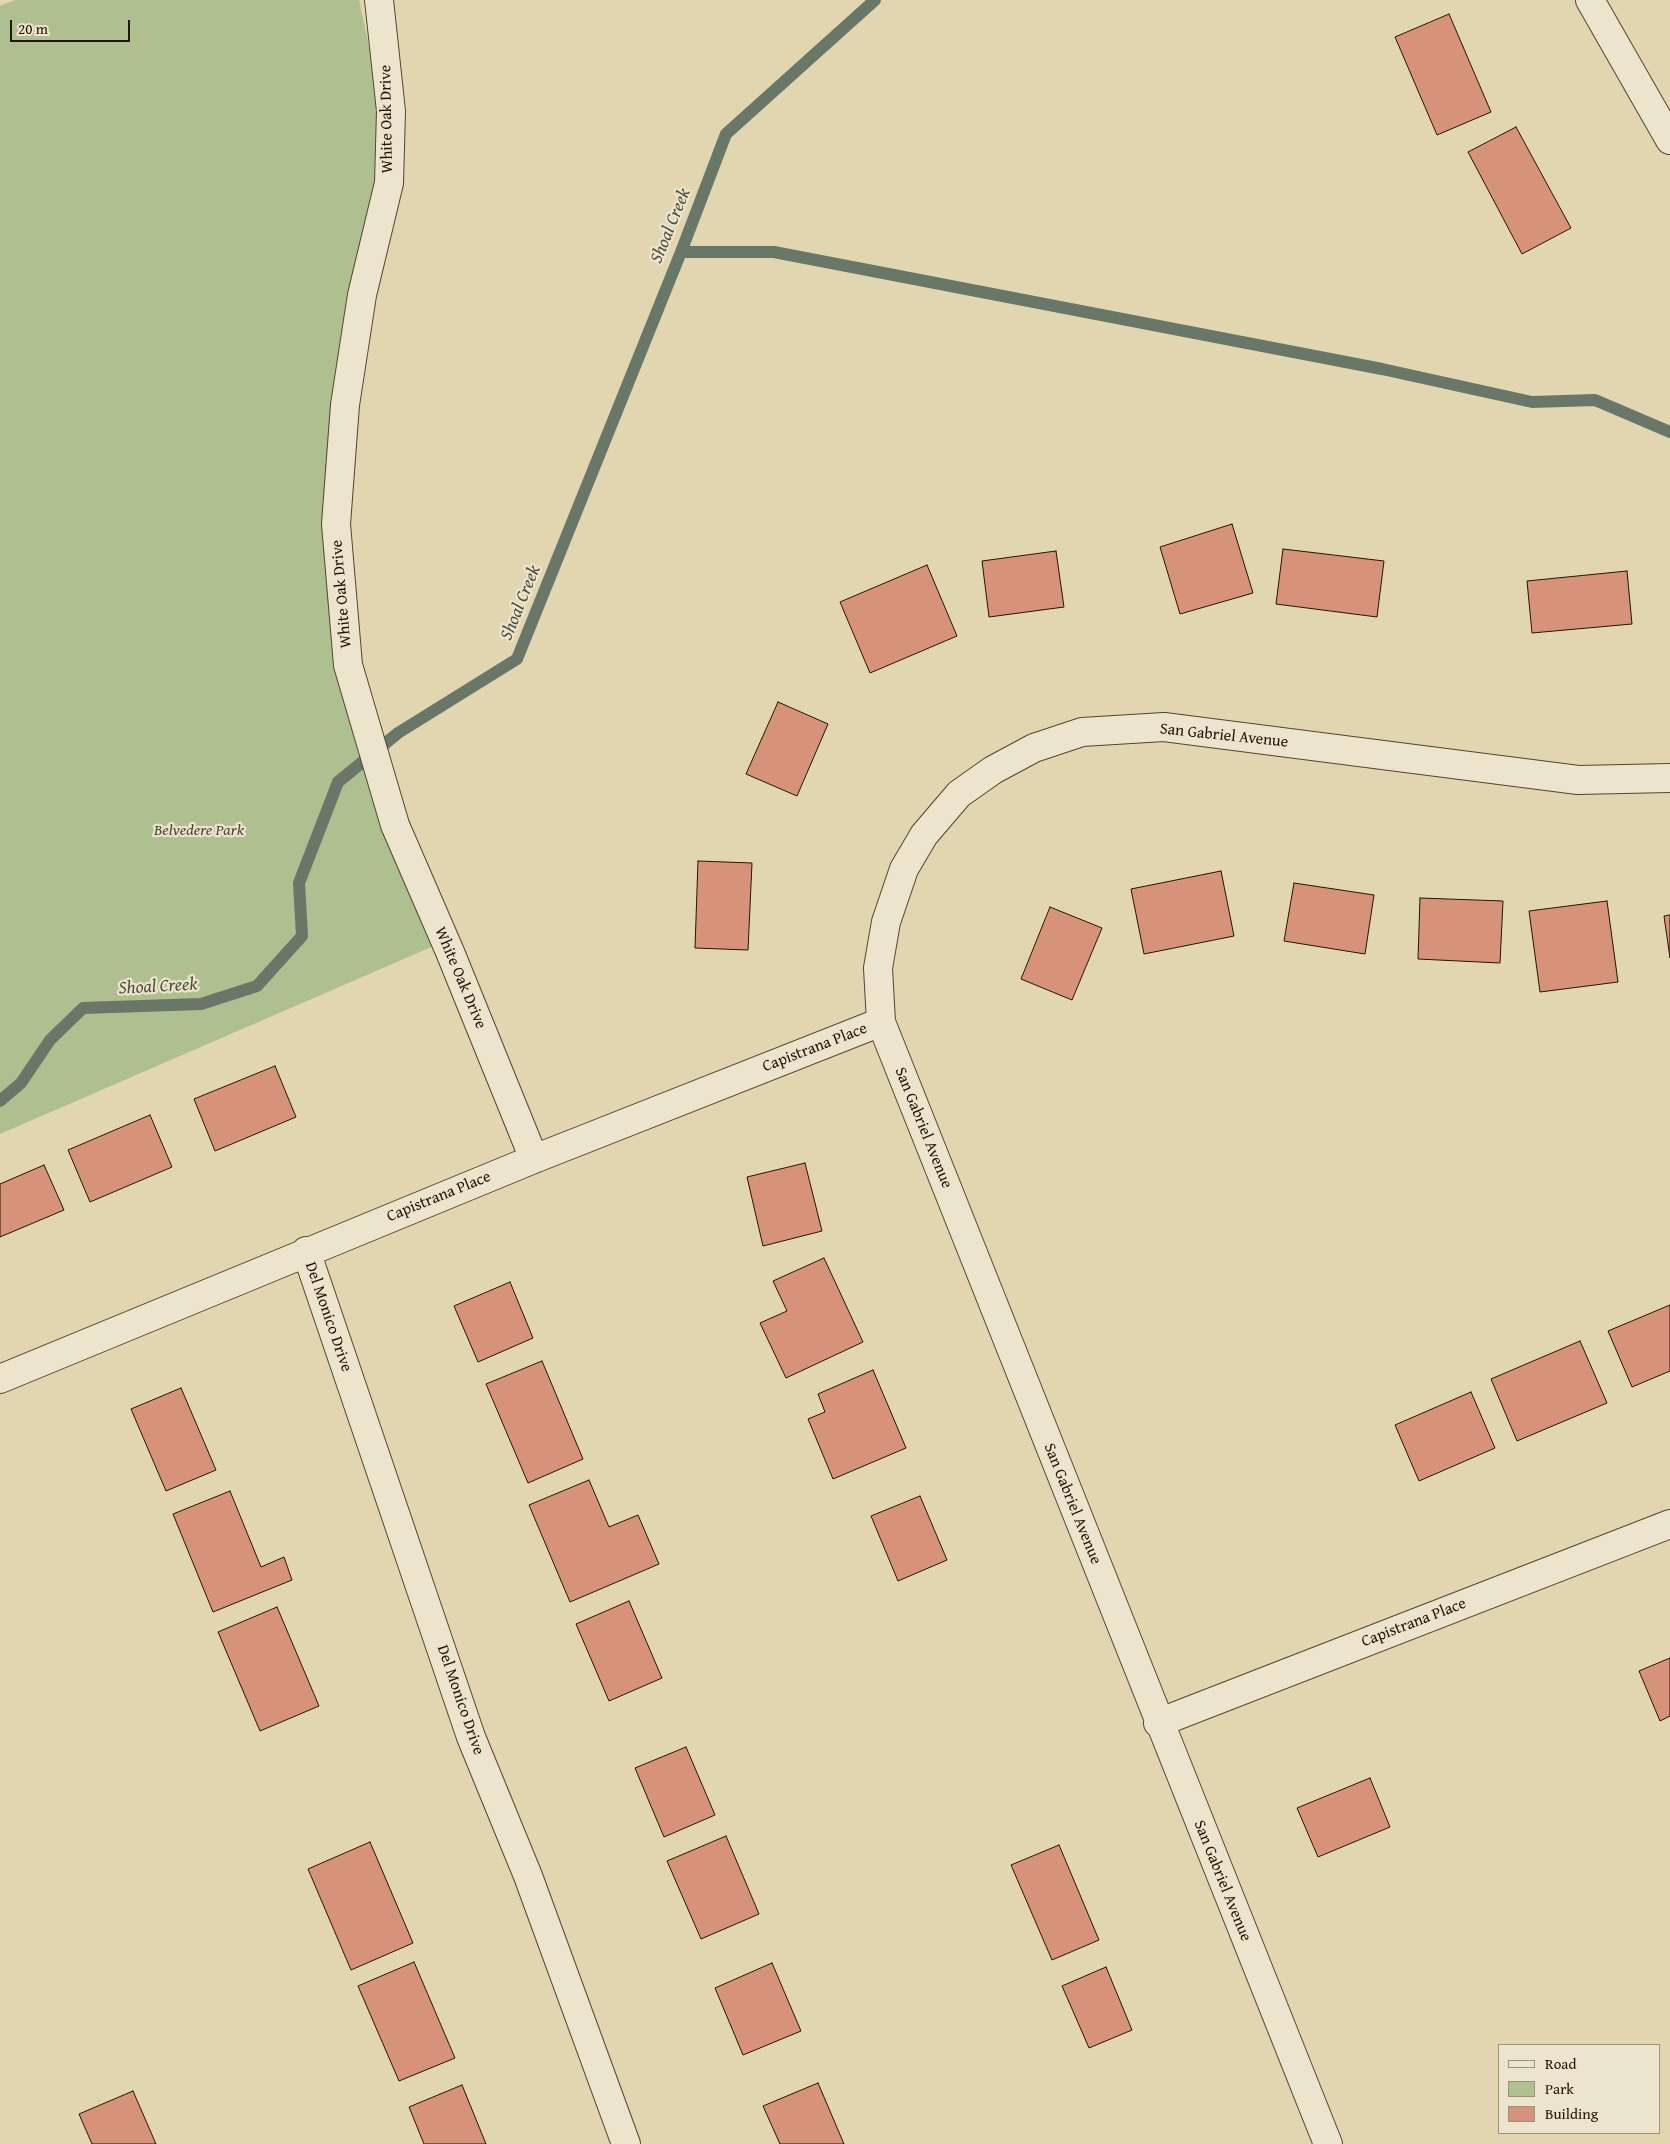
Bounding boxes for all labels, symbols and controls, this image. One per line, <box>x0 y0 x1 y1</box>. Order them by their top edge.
scale bar <box>12 10 132 42</box>
text: 20 m <box>18 18 48 39</box>
street label: White Oak Drive <box>376 65 398 173</box>
water label: Shoal Creek <box>646 185 696 267</box>
street label: White Oak Drive <box>328 539 356 649</box>
water label: Shoal Creek <box>496 562 546 644</box>
street label: San Gabriel Avenue <box>1159 720 1289 752</box>
park label: Belvedere Park <box>154 821 244 841</box>
street label: White Oak Drive <box>430 924 490 1032</box>
water label: Shoal Creek <box>118 974 198 1000</box>
street label: Capistrana Place <box>760 1019 870 1077</box>
street label: San Gabriel Avenue <box>890 1065 956 1191</box>
street label: Capistrana Place <box>384 1167 494 1227</box>
street label: Del Monico Drive <box>300 1260 356 1374</box>
street label: San Gabriel Avenue <box>1039 1441 1105 1567</box>
street label: Capistrana Place <box>1359 1594 1469 1652</box>
street label: Del Monico Drive <box>432 1643 488 1757</box>
street label: San Gabriel Avenue <box>1189 1818 1255 1944</box>
legend <box>1498 2044 1660 2134</box>
text: Road <box>1545 2053 1576 2074</box>
text: Park <box>1545 2078 1574 2099</box>
text: Building <box>1545 2103 1598 2124</box>

